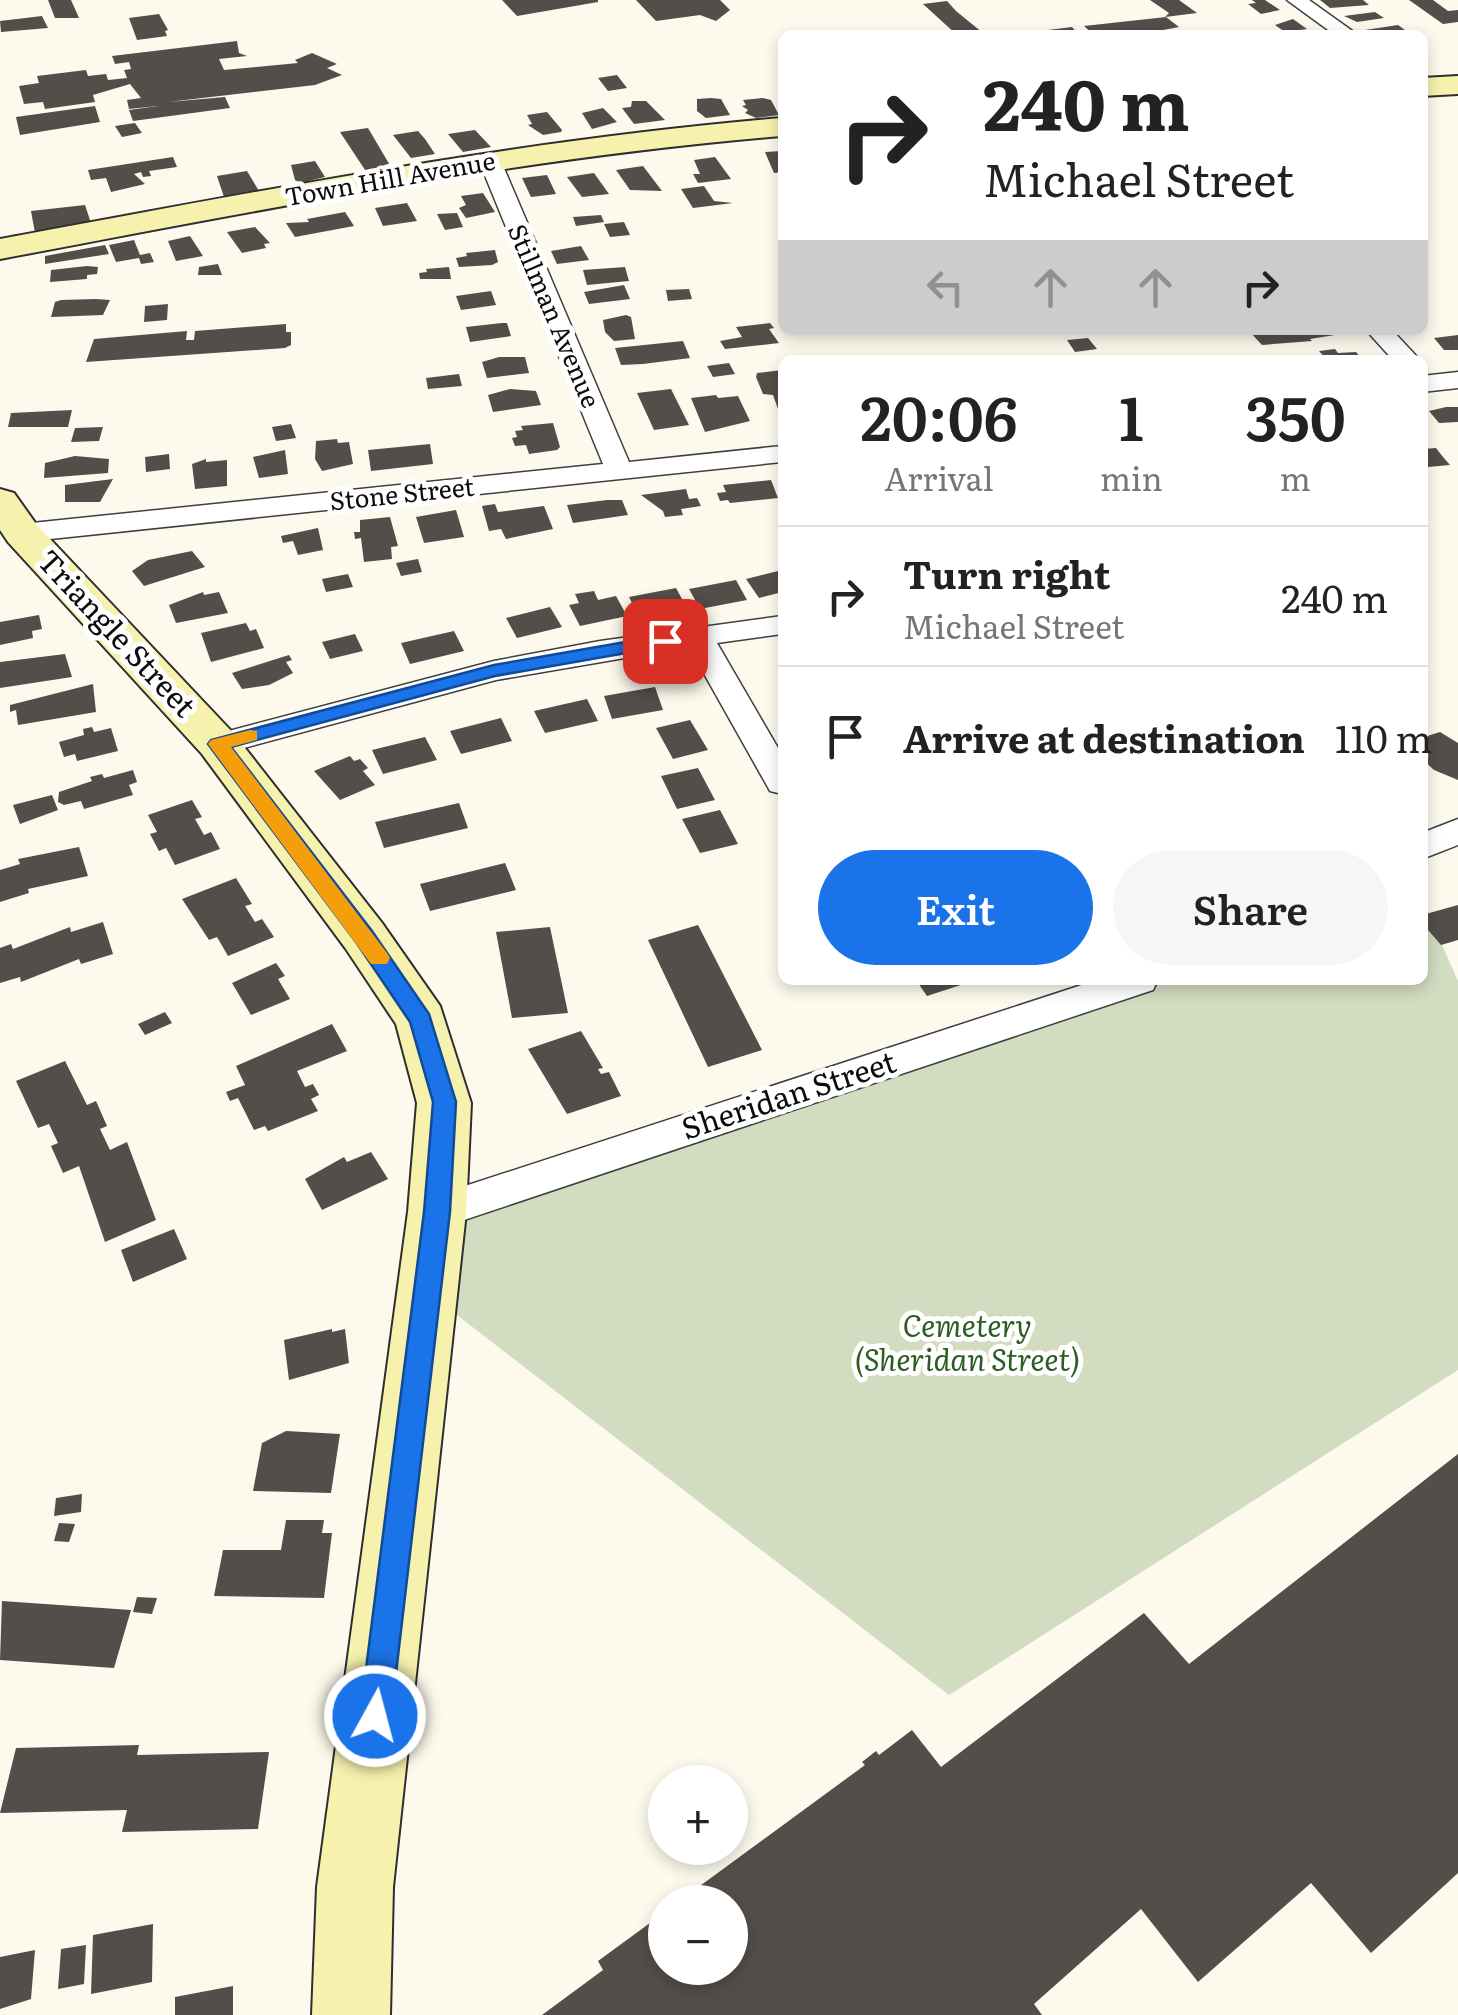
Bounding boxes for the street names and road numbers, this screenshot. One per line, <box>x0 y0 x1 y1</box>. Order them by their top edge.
street label: Town Hill Avenue <box>282 141 498 214</box>
street label: Stillman Avenue <box>500 218 611 413</box>
street label: Stone Street <box>328 467 476 518</box>
street label: Triangle Street <box>29 538 208 726</box>
street label: Sheridan Street <box>675 1038 901 1149</box>

